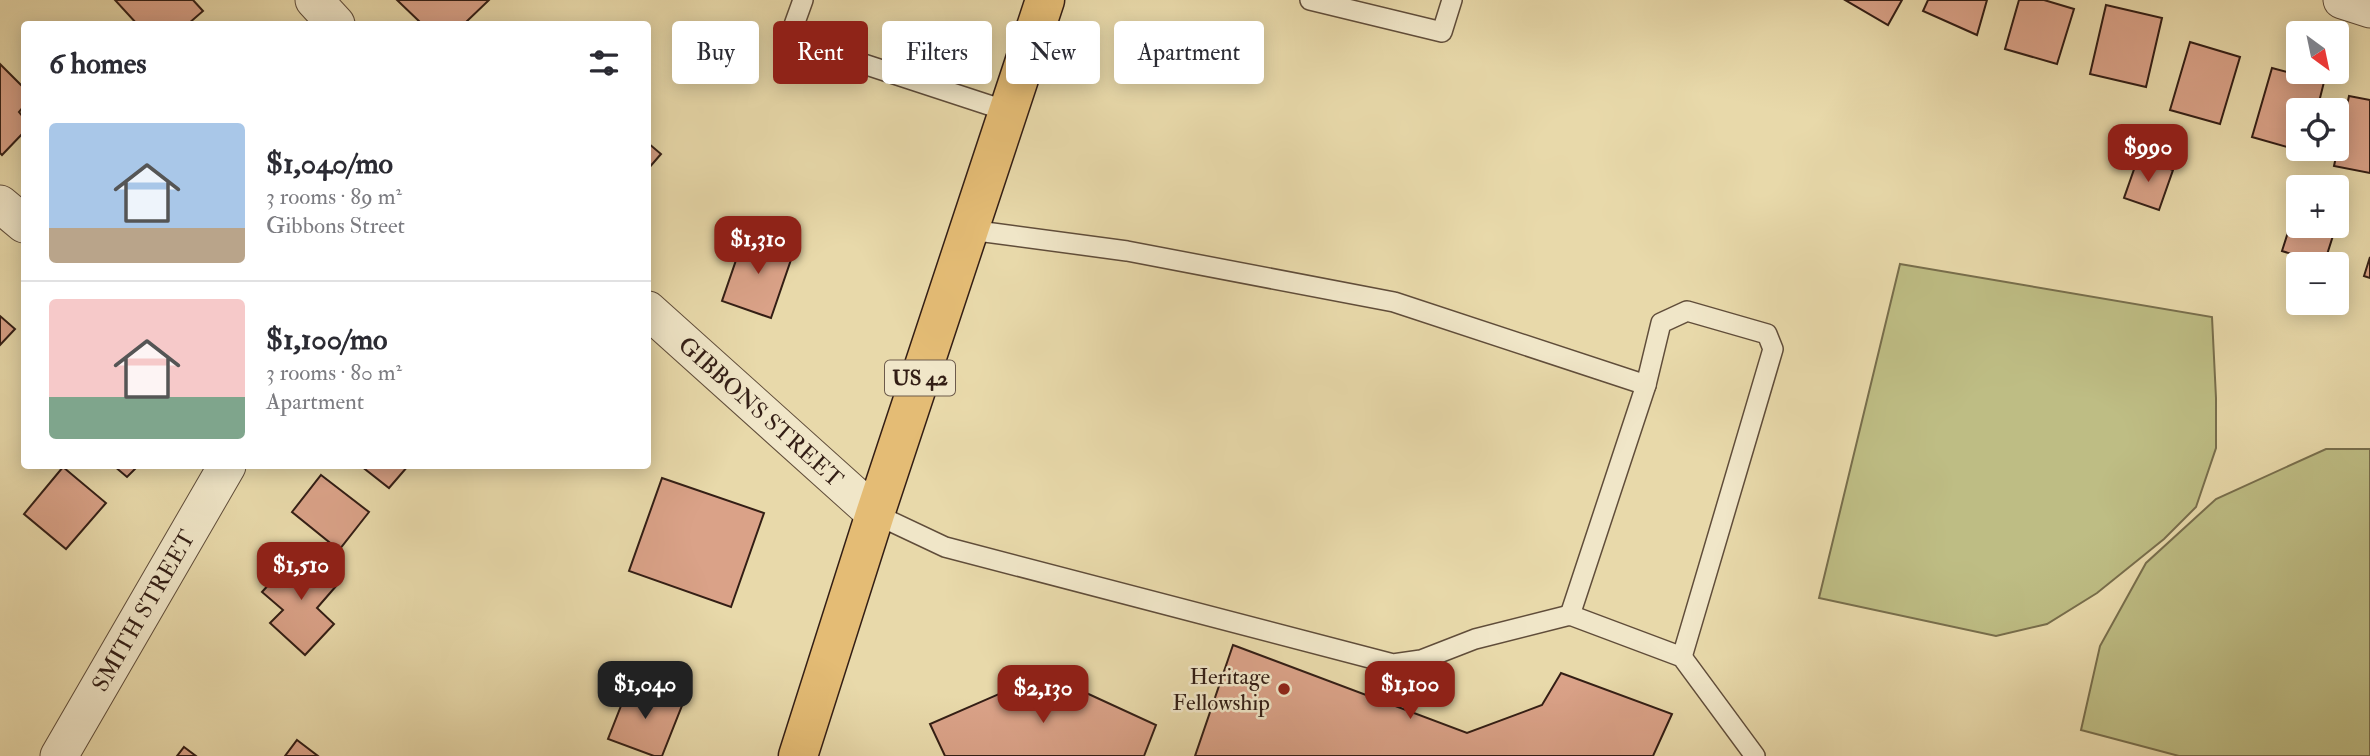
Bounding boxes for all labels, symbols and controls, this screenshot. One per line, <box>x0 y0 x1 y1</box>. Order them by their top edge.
chip: Buy <box>672 21 759 84</box>
chip: Rent <box>773 21 868 84</box>
chip: Filters <box>882 21 992 84</box>
chip: New <box>1006 21 1100 84</box>
chip: Apartment <box>1114 21 1264 84</box>
north arrow <box>2286 21 2348 84</box>
map controls <box>2286 21 2349 315</box>
icon: filters <box>585 44 623 82</box>
text: 6 homes <box>49 45 147 82</box>
button: locate <box>2286 98 2349 161</box>
pin: $990 <box>2107 124 2189 184</box>
text: $990 <box>2124 132 2172 161</box>
text: $1,040/mo <box>266 145 393 182</box>
icon: home <box>105 151 189 235</box>
button: + <box>2286 175 2349 238</box>
text: 3 rooms · 89 m² <box>266 182 402 211</box>
text: Gibbons Street <box>266 211 405 240</box>
pin: $1,310 <box>701 216 815 276</box>
text: $1,310 <box>730 224 786 253</box>
button: − <box>2286 252 2349 315</box>
text: $1,100/mo <box>266 321 388 358</box>
icon: home <box>105 327 189 411</box>
street label: GIBBONS STREET <box>673 330 850 493</box>
text: 3 rooms · 80 m² <box>266 358 402 387</box>
road number: US 42 <box>885 360 955 396</box>
text: Apartment <box>266 387 364 416</box>
street label: SMITH STREET <box>85 525 201 697</box>
pin: $1,510 <box>244 542 358 602</box>
text: $1,510 <box>273 550 329 579</box>
pin: $1,040 <box>588 662 702 721</box>
place label: Heritage Fellowship <box>1172 662 1270 718</box>
pin: $1,100 <box>1353 662 1467 721</box>
pin: $2,130 <box>986 666 1100 725</box>
text: $1,040 <box>614 669 676 698</box>
text: $1,100 <box>1381 669 1439 698</box>
text: $2,130 <box>1014 673 1072 702</box>
marker: Heritage Fellowship <box>1276 681 1292 697</box>

